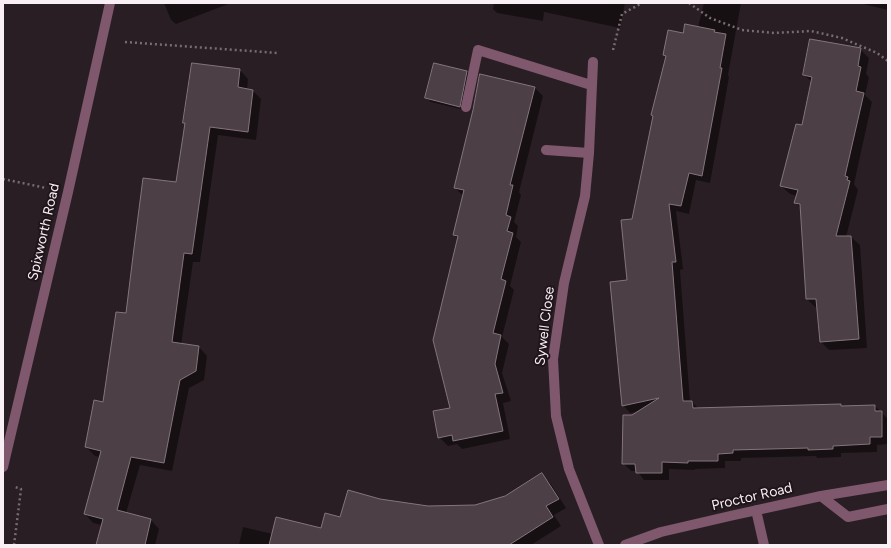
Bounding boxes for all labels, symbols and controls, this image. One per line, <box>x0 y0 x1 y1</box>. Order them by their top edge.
street label: Spixworth Road <box>25 182 63 282</box>
street label: Sywell Close <box>532 286 558 366</box>
street label: Proctor Road <box>710 480 794 514</box>

